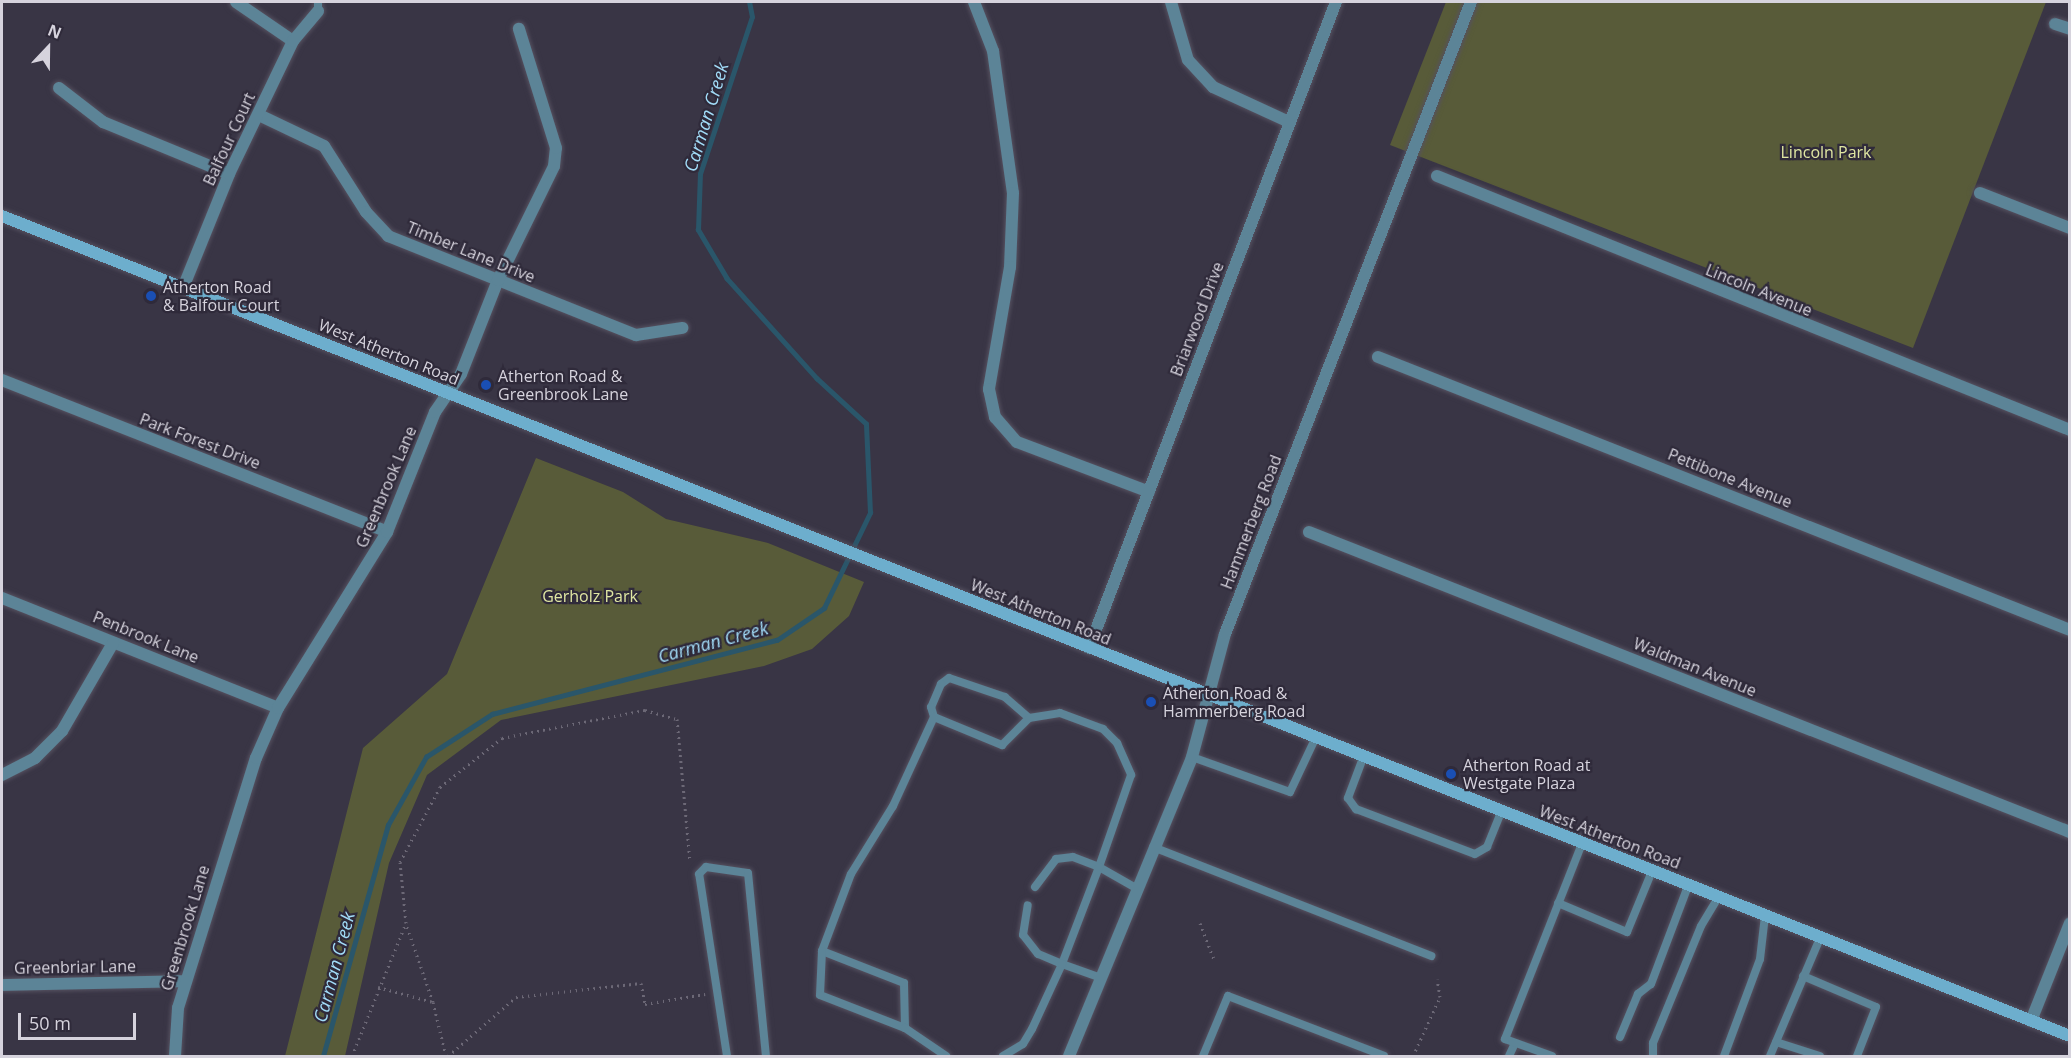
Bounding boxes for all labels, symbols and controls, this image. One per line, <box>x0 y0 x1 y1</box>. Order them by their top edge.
north arrow <box>18 18 78 78</box>
text: N <box>45 19 65 44</box>
water label: Carman Creek <box>679 60 733 174</box>
street label: Balfour Court <box>199 89 259 189</box>
park label: Lincoln Park <box>1781 142 1871 162</box>
street label: Timber Lane Drive <box>404 218 538 286</box>
street label: Briarwood Drive <box>1166 259 1228 379</box>
street label: Lincoln Avenue <box>1703 260 1815 320</box>
place label: Atherton Road & Balfour Court <box>163 277 279 315</box>
marker: Atherton Road & Balfour Court <box>144 289 158 303</box>
street label: West Atherton Road <box>316 315 462 389</box>
place label: Atherton Road & Greenbrook Lane <box>498 366 628 404</box>
marker: Atherton Road & Greenbrook Lane <box>479 378 493 392</box>
street label: Park Forest Drive <box>137 409 263 473</box>
street label: Greenbrook Lane <box>352 423 420 551</box>
street label: Pettibone Avenue <box>1665 444 1795 512</box>
street label: Hammerberg Road <box>1217 452 1285 592</box>
street label: West Atherton Road <box>968 575 1114 649</box>
park label: Gerholz Park <box>542 586 638 606</box>
street label: Penbrook Lane <box>90 607 202 667</box>
water label: Carman Creek <box>656 617 770 667</box>
street label: Waldman Avenue <box>1631 634 1759 700</box>
place label: Atherton Road & Hammerberg Road <box>1163 683 1305 721</box>
marker: Atherton Road & Hammerberg Road <box>1144 695 1158 709</box>
place label: Atherton Road at Westgate Plaza <box>1463 755 1590 793</box>
marker: Atherton Road at Westgate Plaza <box>1444 767 1458 781</box>
street label: West Atherton Road <box>1537 801 1683 873</box>
street label: Greenbrook Lane <box>157 863 213 993</box>
water label: Carman Creek <box>309 910 359 1024</box>
street label: Greenbriar Lane <box>14 956 136 978</box>
scale bar <box>21 1001 140 1039</box>
text: 50 m <box>29 1011 71 1035</box>

